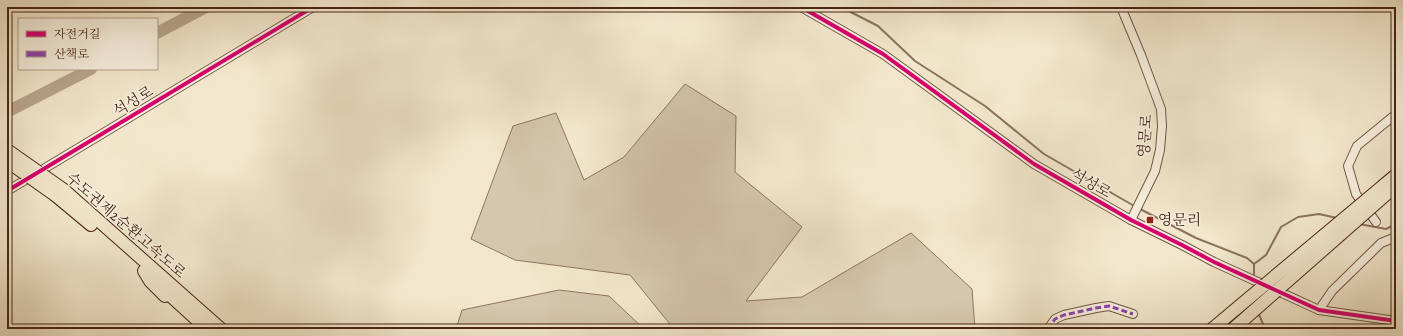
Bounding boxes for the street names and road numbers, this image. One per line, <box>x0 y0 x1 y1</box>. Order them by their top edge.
street label: 석성로 <box>109 81 157 121</box>
street label: 영문로 <box>1134 113 1157 158</box>
street label: 석성로 <box>1067 163 1115 203</box>
street label: 수도권제2순환고속도로 <box>62 168 190 283</box>

